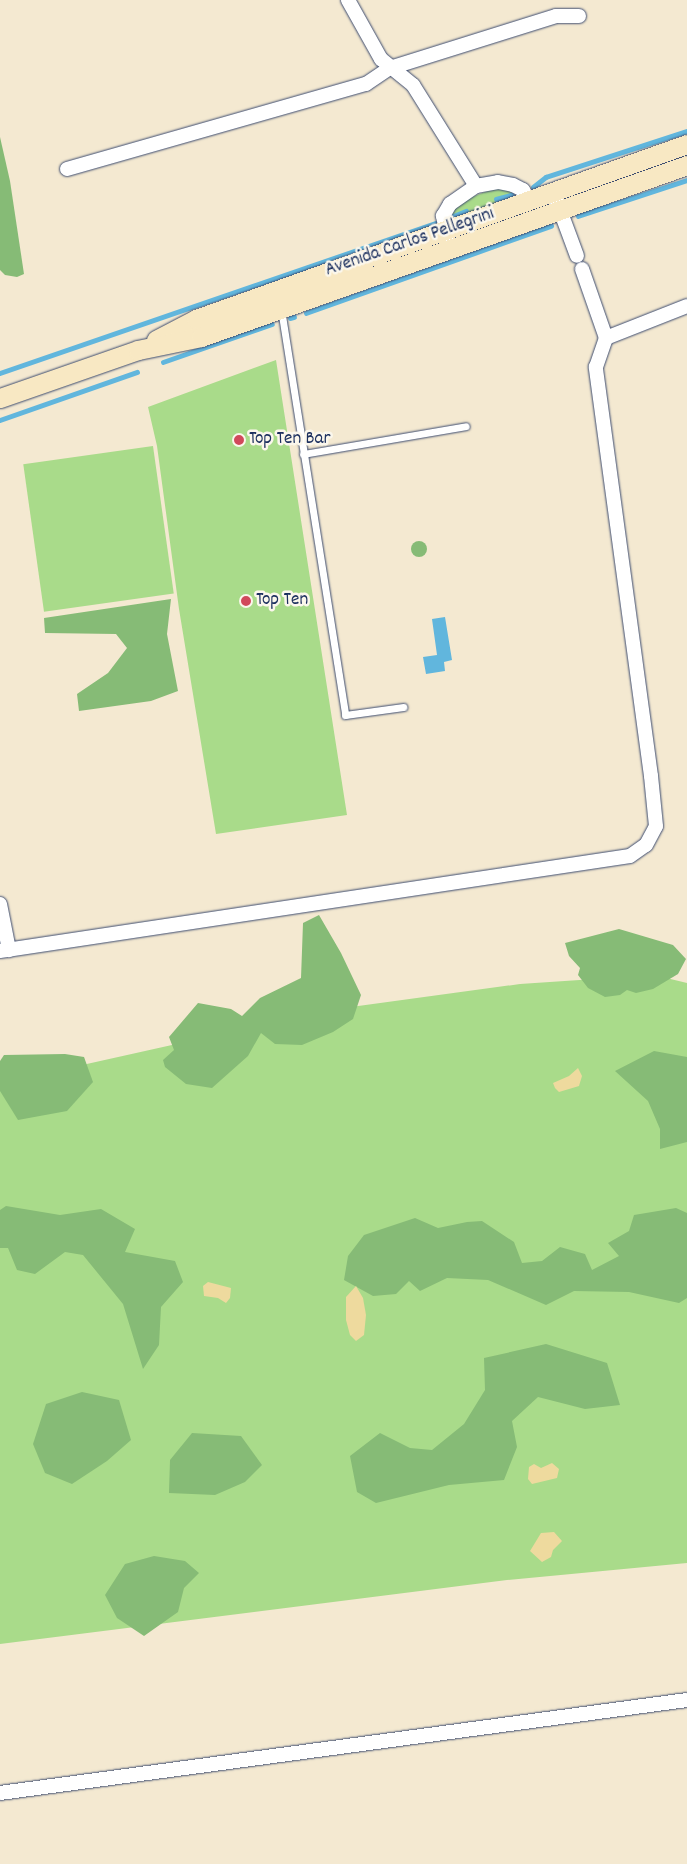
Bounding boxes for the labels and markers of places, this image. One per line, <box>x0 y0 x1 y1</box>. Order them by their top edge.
place label: Top Ten Bar <box>249 429 331 451</box>
marker: Top Ten Bar <box>233 434 245 446</box>
place label: Top Ten <box>256 590 308 612</box>
marker: Top Ten <box>240 595 252 607</box>

